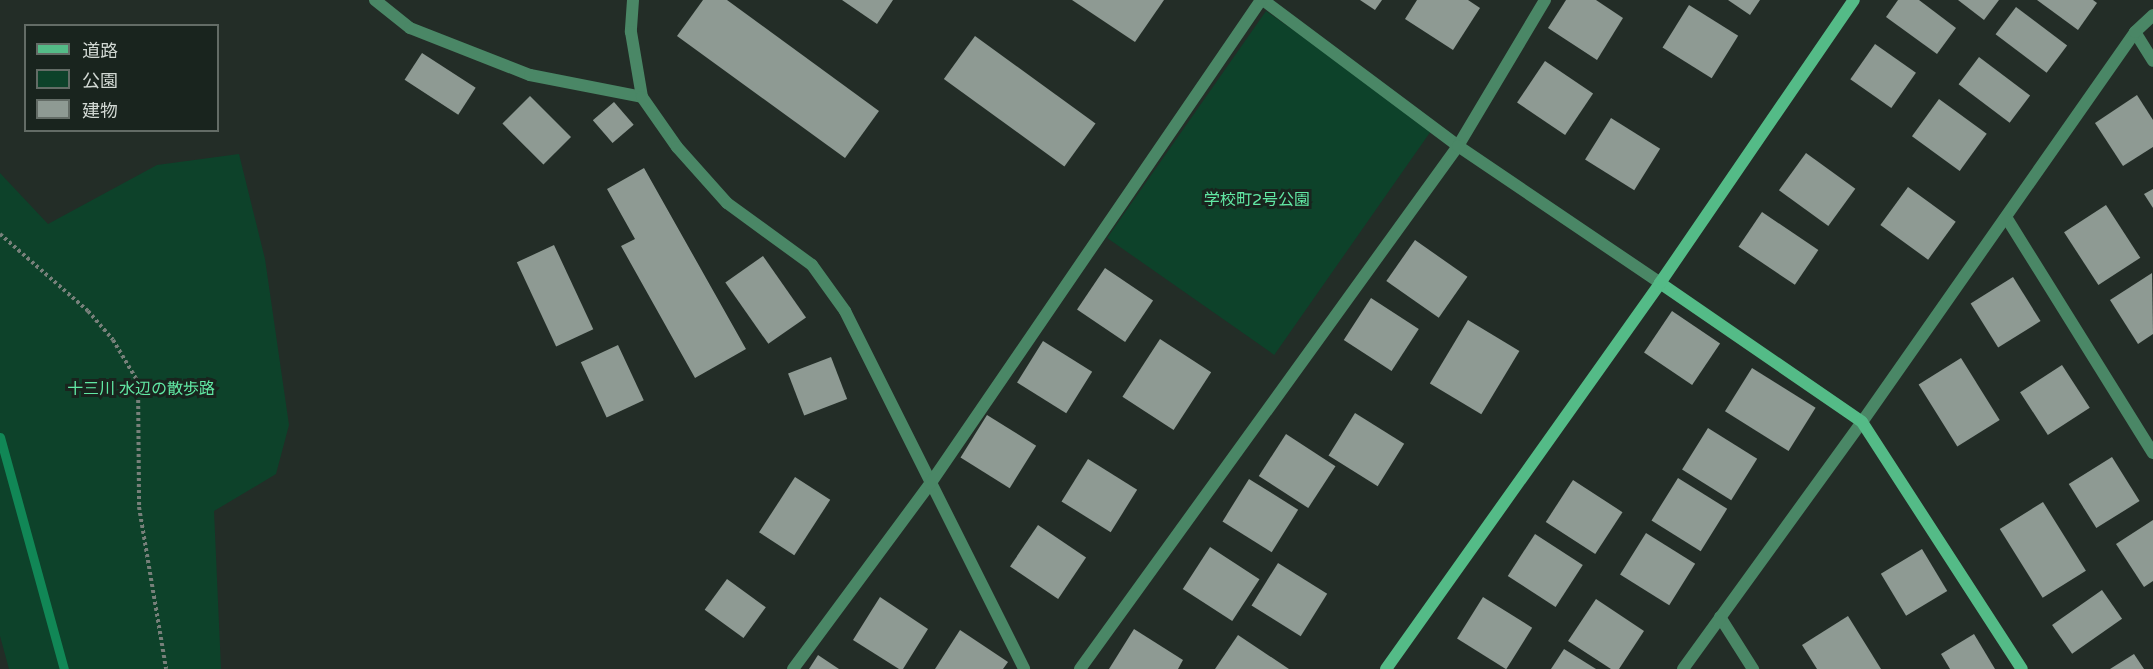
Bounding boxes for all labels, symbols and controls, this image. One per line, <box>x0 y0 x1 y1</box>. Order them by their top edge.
legend <box>24 24 219 132</box>
text: 道路 <box>82 40 118 62</box>
text: 公園 <box>82 70 118 92</box>
text: 建物 <box>82 100 118 122</box>
park label: 学校町2号公園 <box>1204 190 1310 210</box>
park label: 十三川 水辺の散歩路 <box>67 379 215 399</box>

